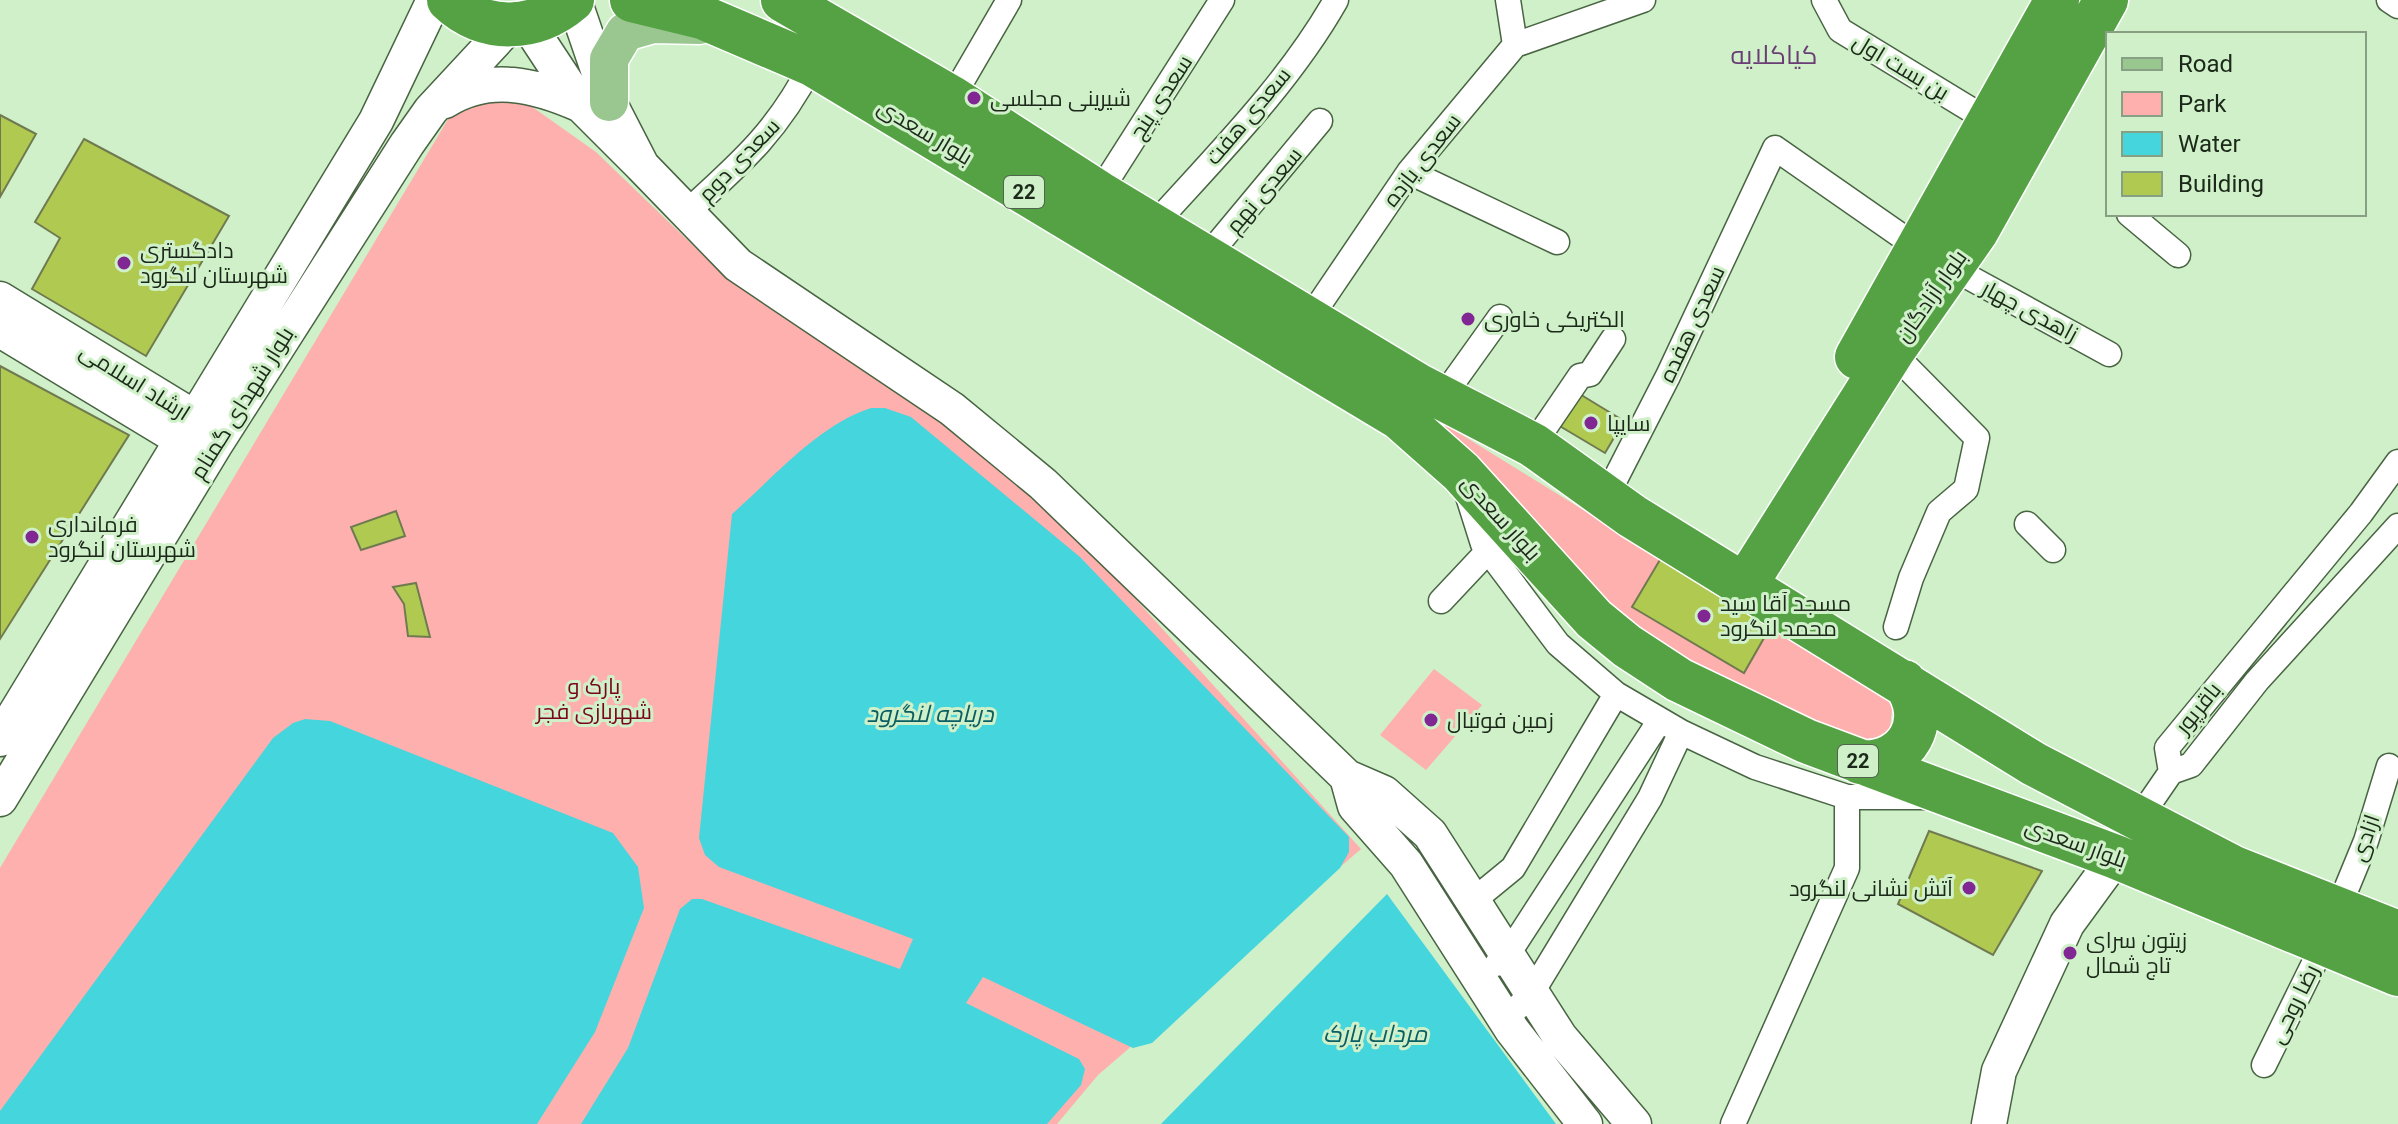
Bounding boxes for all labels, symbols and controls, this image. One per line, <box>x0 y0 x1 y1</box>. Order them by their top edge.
street label: بن بست اول <box>1848 29 1954 106</box>
legend <box>2106 32 2366 216</box>
district label: کیاکلایه <box>1730 40 1818 70</box>
street label: سعدی پنج <box>1125 50 1199 145</box>
text: Road <box>2178 50 2233 78</box>
street label: سعدی هفت <box>1200 63 1296 169</box>
place label: شیرینی مجلسی <box>990 86 1131 112</box>
marker: شیرینی مجلسی <box>965 89 983 107</box>
text: Park <box>2178 90 2227 118</box>
street label: بلوار سعدی <box>873 94 977 170</box>
street label: سعدی یازده <box>1378 109 1466 211</box>
street label: سعدی دوم <box>693 113 787 209</box>
text: Water <box>2178 130 2241 158</box>
street label: سعدی نهم <box>1221 142 1309 240</box>
text: Building <box>2178 170 2264 198</box>
road number: 22 <box>1004 176 1044 208</box>
place label: دادگستری شهرستان لنگرود <box>140 238 288 289</box>
street label: بلوار آزادگان <box>1890 245 1972 347</box>
marker: دادگستری شهرستان لنگرود <box>115 254 133 272</box>
street label: سعدی هفده <box>1654 262 1730 386</box>
street label: زاهدی چهار <box>1975 274 2082 348</box>
place label: الکتریکی خاوری <box>1484 307 1625 333</box>
marker: الکتریکی خاوری <box>1459 310 1477 328</box>
street label: بلوار شهدای گمنام <box>185 322 301 485</box>
street label: ارشاد اسلامی <box>75 338 195 427</box>
place label: سایپا <box>1607 411 1651 437</box>
marker: سایپا <box>1582 414 1600 432</box>
street label: بلوار سعدی <box>1456 470 1546 566</box>
place label: فرمانداری شهرستان لنگرود <box>48 512 196 563</box>
marker: فرمانداری شهرستان لنگرود <box>23 528 41 546</box>
place label: مسجد آقا سید محمد لنگرود <box>1720 591 1851 641</box>
marker: مسجد آقا سید محمد لنگرود <box>1695 607 1713 625</box>
park label: پارک و شهربازی فجر <box>534 674 652 725</box>
street label: باقرپور <box>2169 677 2228 741</box>
water label: دریاچه لنگرود <box>867 700 995 730</box>
place label: زمین فوتبال <box>1447 708 1554 734</box>
marker: زمین فوتبال <box>1422 711 1440 729</box>
road number: 22 <box>1838 745 1878 777</box>
street label: ازادی <box>2345 811 2385 865</box>
street label: بلوار سعدی <box>2022 813 2130 873</box>
place label: آتش نشانی لنگرود <box>1789 876 1953 902</box>
marker: آتش نشانی لنگرود <box>1960 879 1978 897</box>
place label: زیتون سرای تاج شمال <box>2086 928 2187 980</box>
marker: زیتون سرای تاج شمال <box>2061 944 2079 962</box>
street label: رضا روحی <box>2264 960 2325 1048</box>
water label: مرداب پارک <box>1323 1020 1428 1050</box>

